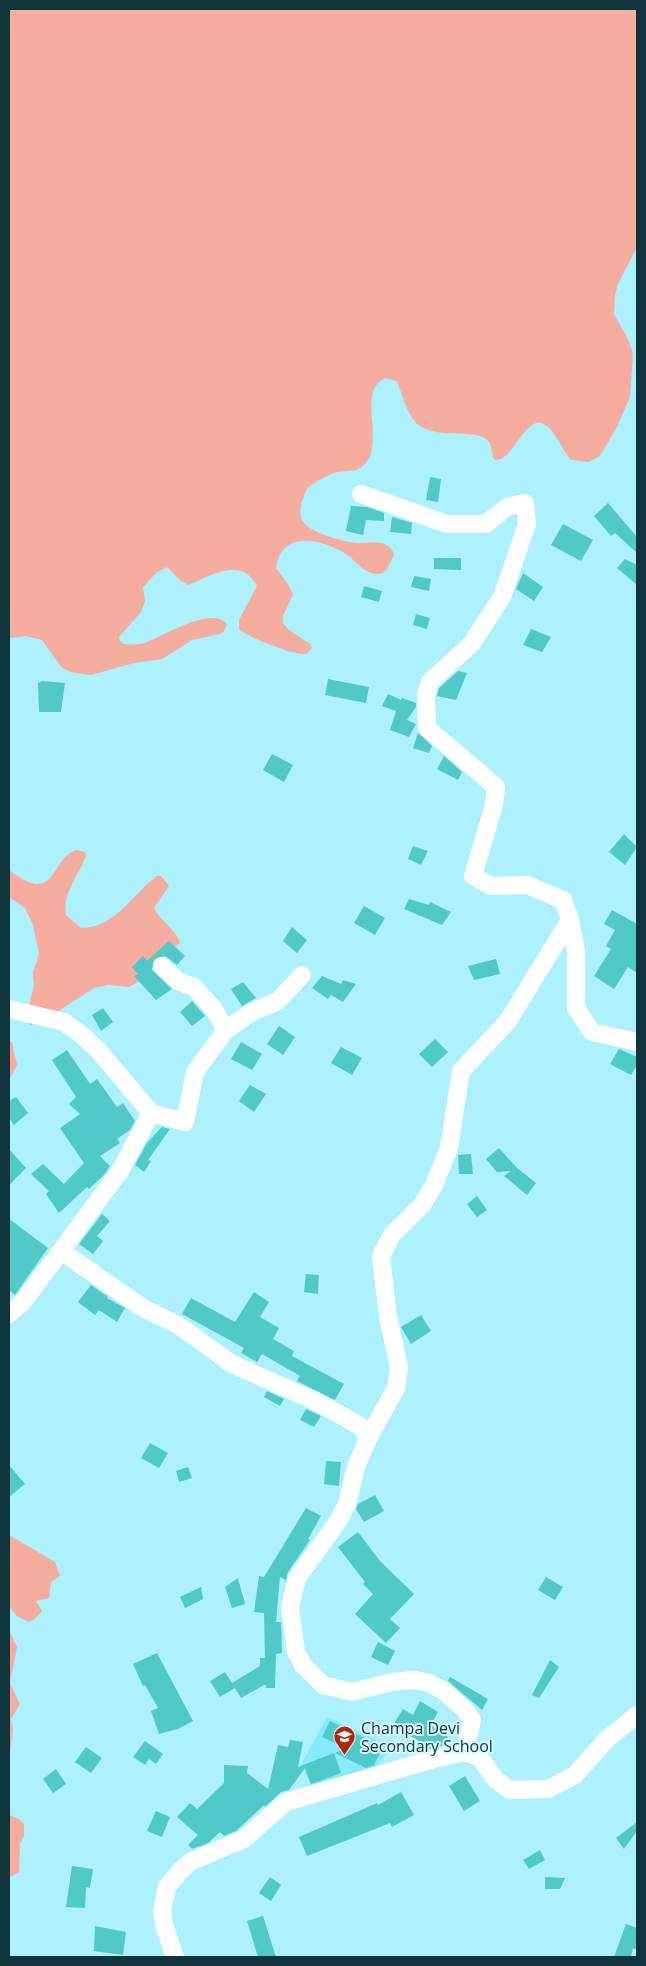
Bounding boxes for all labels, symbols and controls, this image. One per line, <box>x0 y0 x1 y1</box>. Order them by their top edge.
place label: Champa Devi Secondary School <box>361 1717 493 1757</box>
school or university icon: Champa Devi Secondary School <box>333 1725 357 1756</box>

